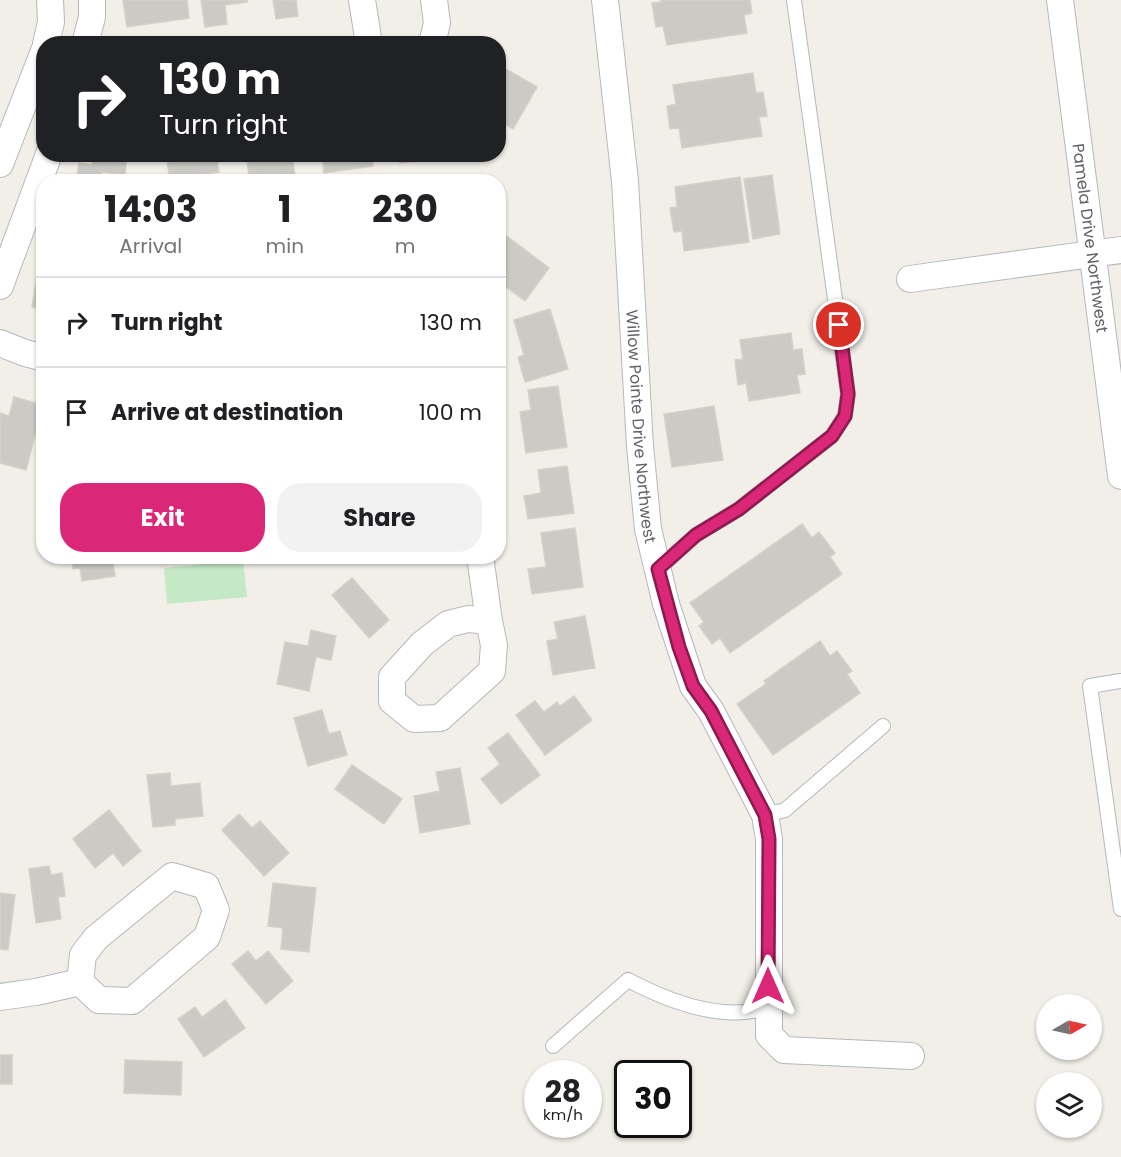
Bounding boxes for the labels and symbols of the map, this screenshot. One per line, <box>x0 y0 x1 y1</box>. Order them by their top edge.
street label: Pamela Drive Northwest <box>1066 142 1114 334</box>
pin <box>813 299 864 350</box>
street label: Willow Pointe Drive Northwest <box>620 309 662 546</box>
position arrow <box>736 954 800 1018</box>
north arrow <box>1036 994 1102 1060</box>
speed limit sign: 30 <box>614 1060 692 1138</box>

